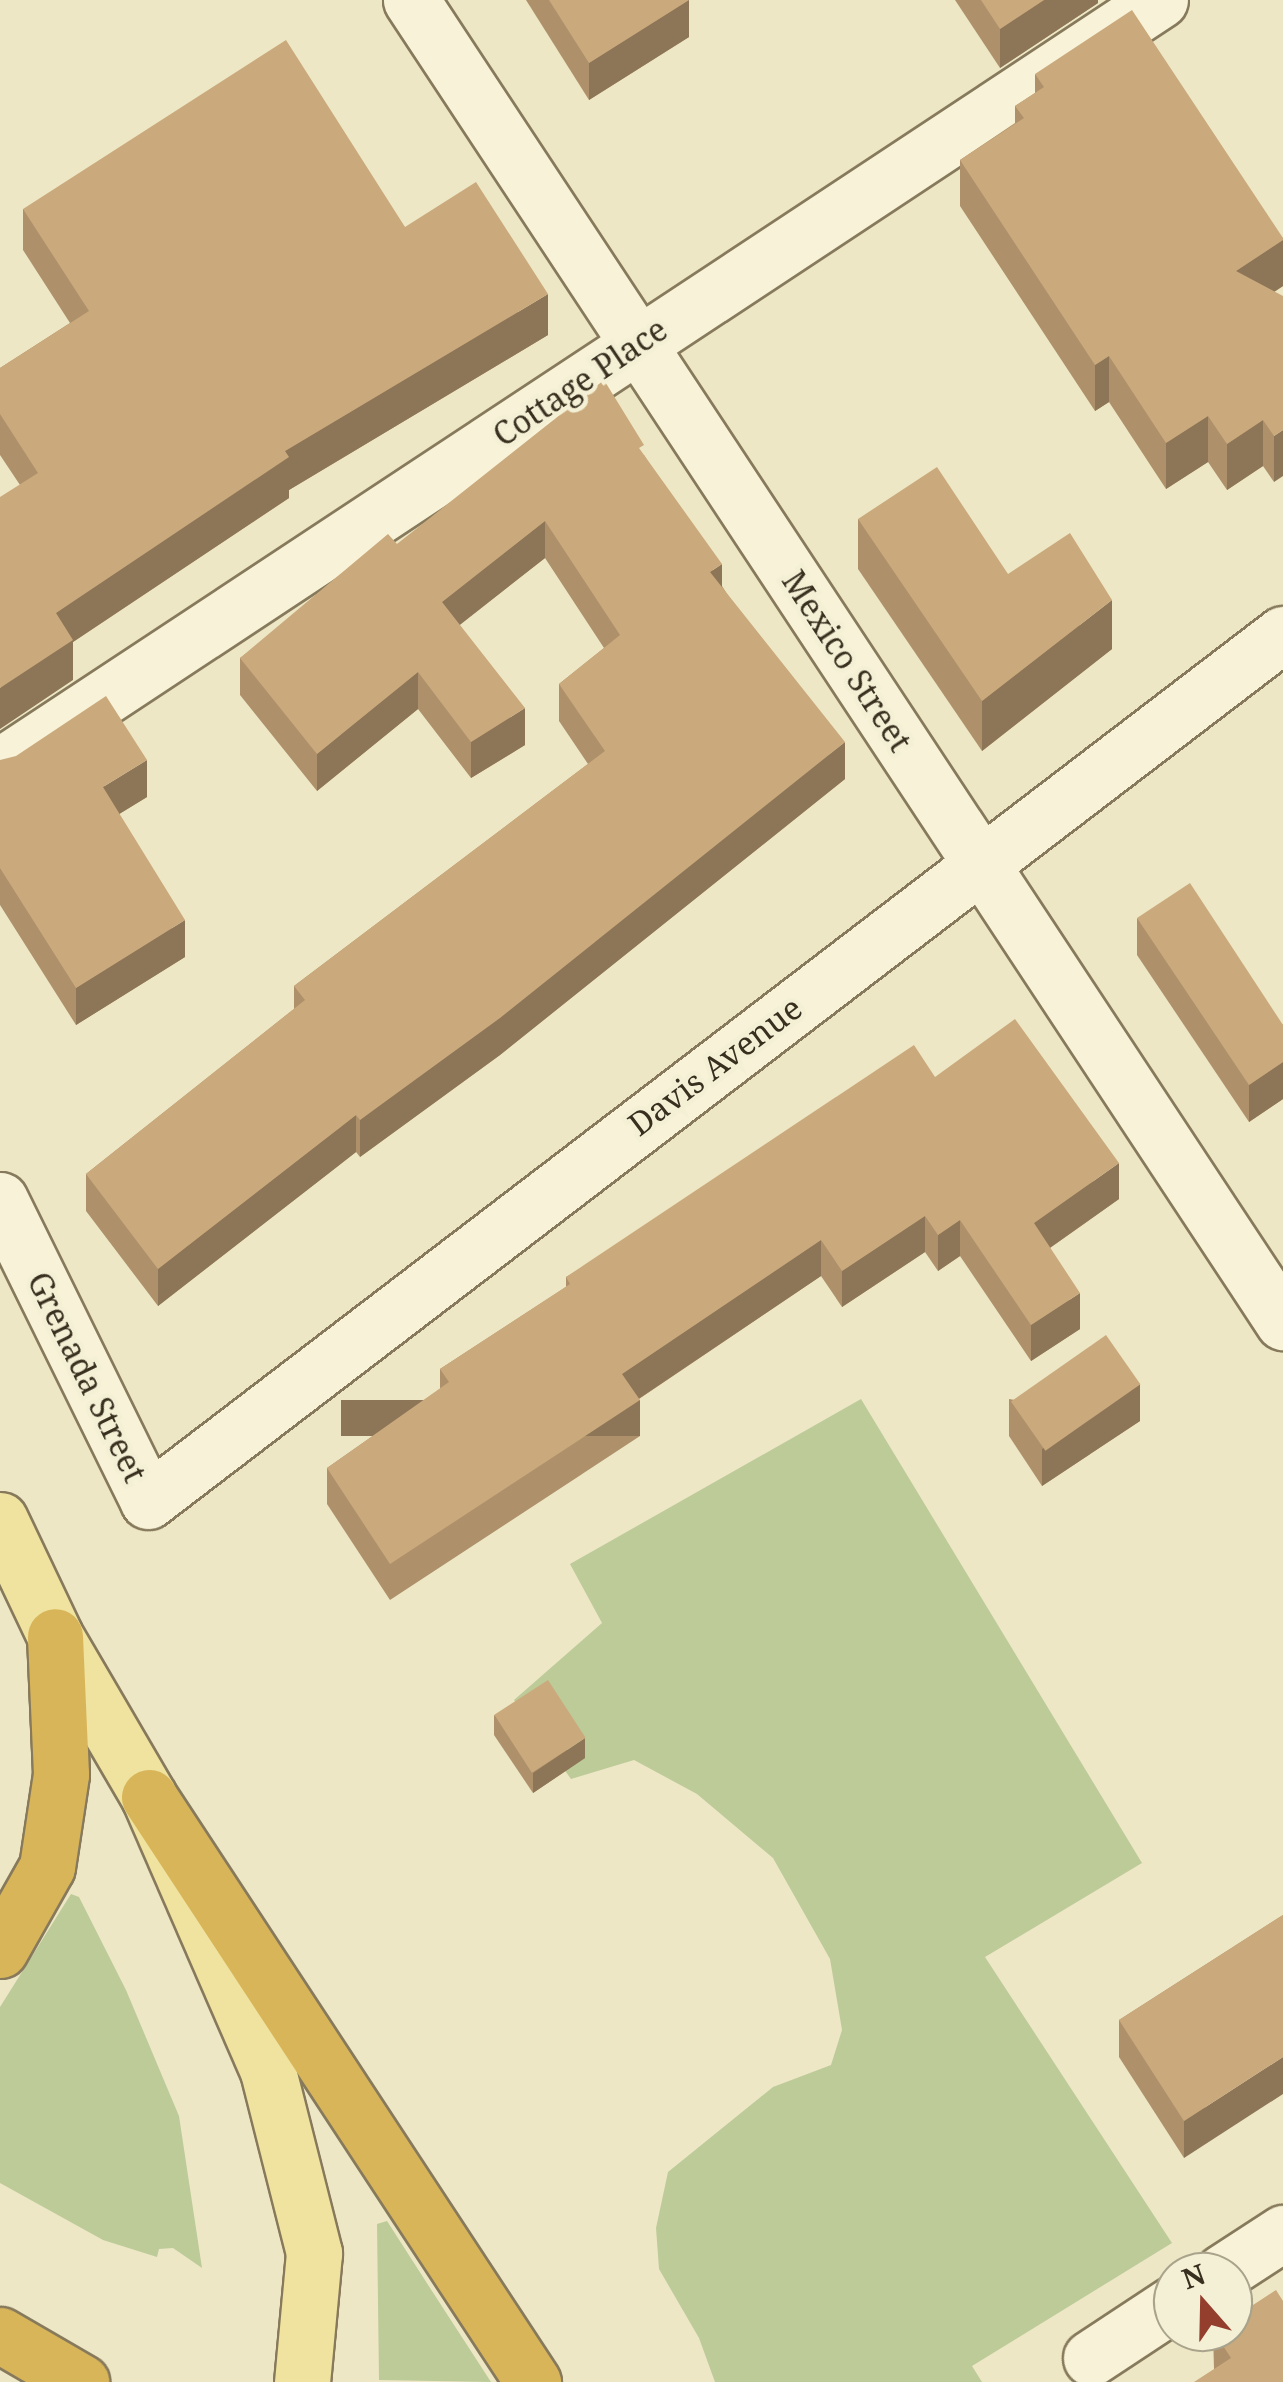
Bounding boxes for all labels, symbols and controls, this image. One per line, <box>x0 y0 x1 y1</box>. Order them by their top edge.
street label: Cottage Place <box>486 310 674 454</box>
street label: Mexico Street <box>774 563 920 759</box>
street label: Davis Avenue <box>621 988 809 1144</box>
street label: Grenada Street <box>20 1266 154 1488</box>
north arrow <box>1153 2252 1253 2352</box>
text: N <box>1177 2254 1210 2297</box>

